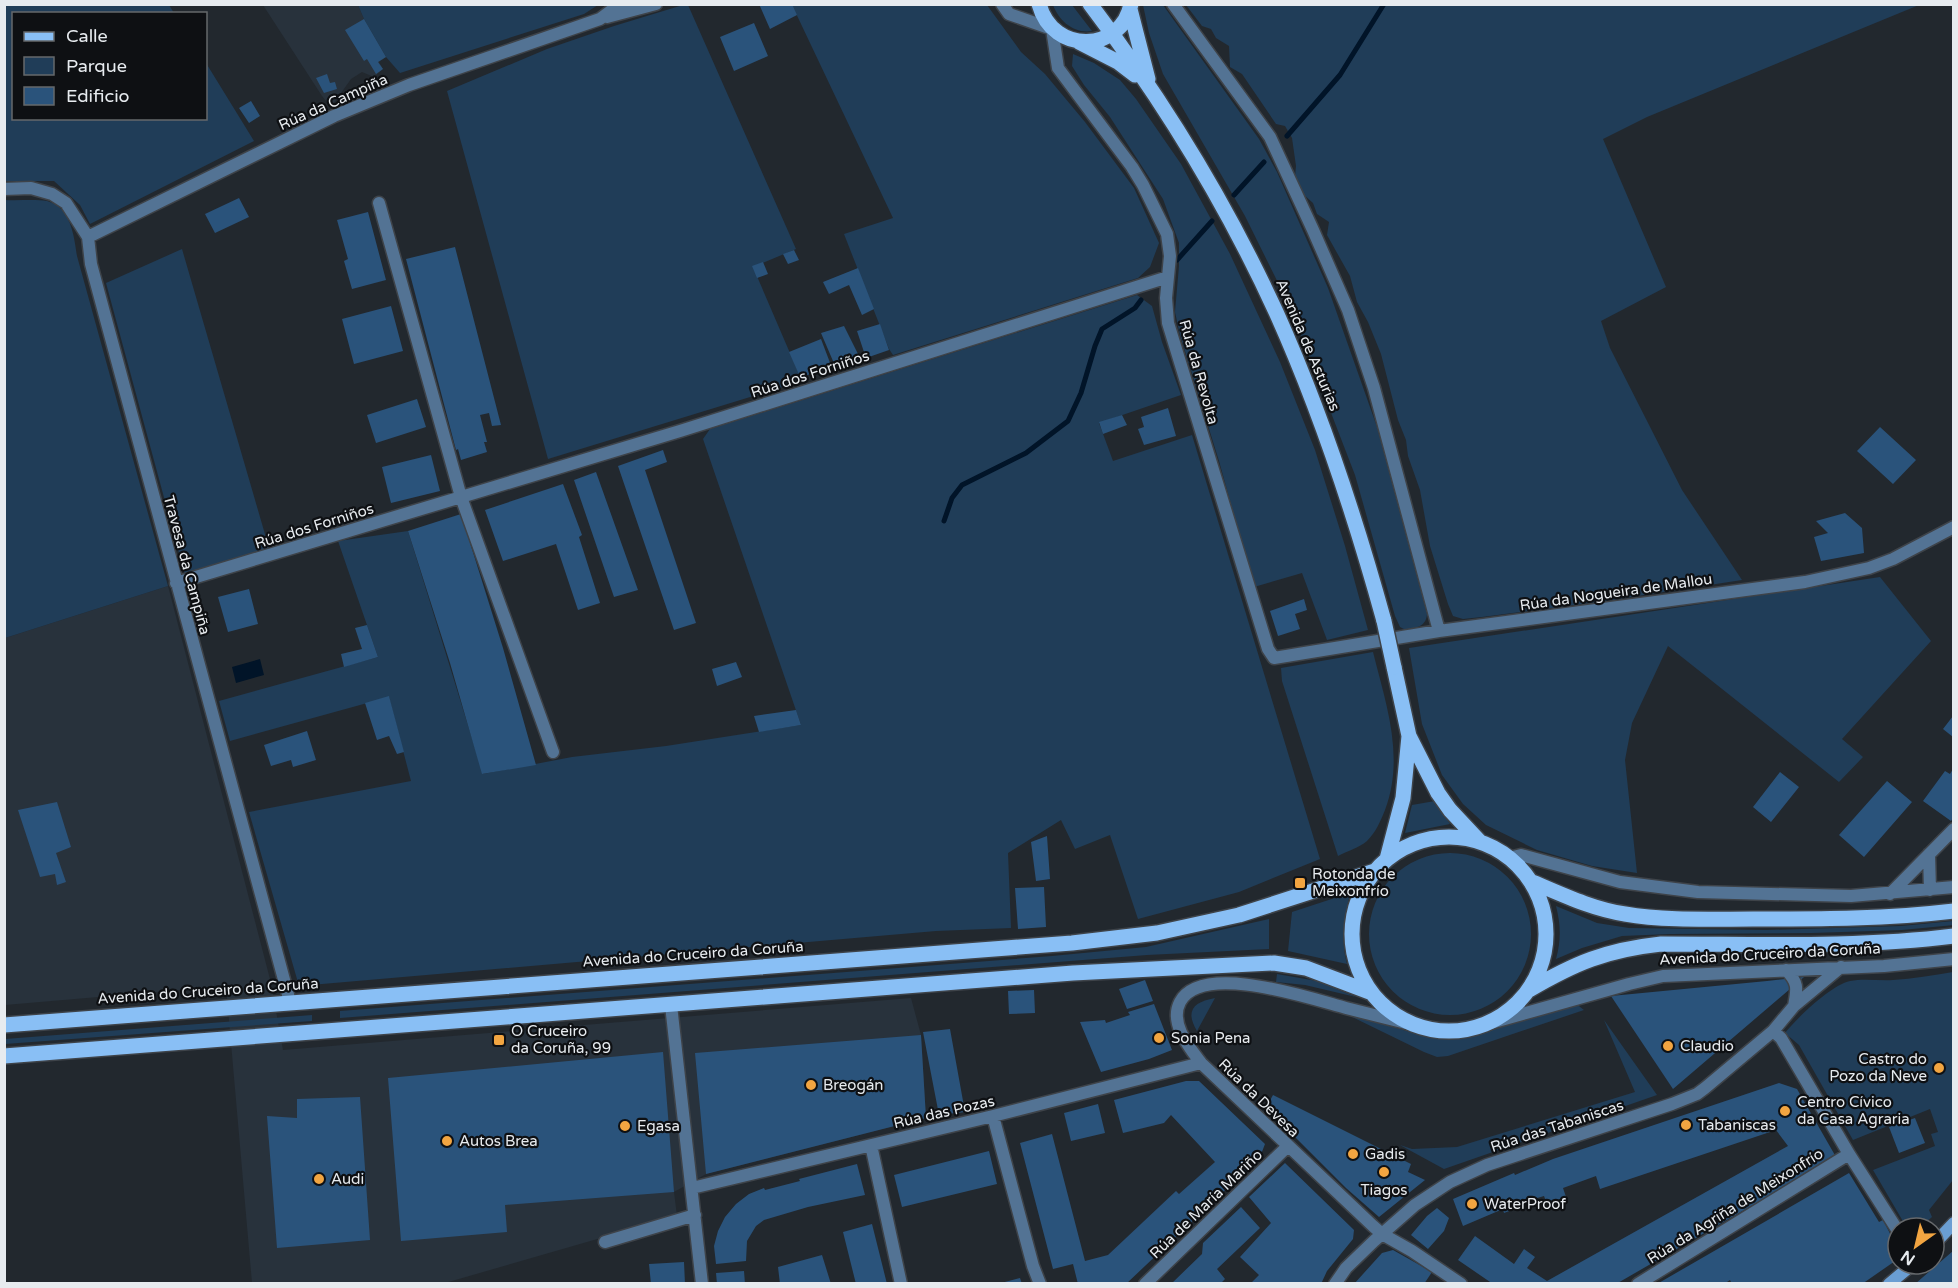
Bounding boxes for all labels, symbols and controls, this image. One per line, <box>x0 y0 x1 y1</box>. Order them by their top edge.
legend <box>12 12 207 120</box>
text: Calle <box>66 25 108 47</box>
text: Parque <box>66 55 127 77</box>
street label: Rúa da Campiña <box>276 70 390 134</box>
text: Edificio <box>66 85 130 107</box>
street label: Avenida de Asturias <box>1272 276 1344 414</box>
street label: Rúa da Revolta <box>1175 318 1223 426</box>
street label: Rúa dos Forniños <box>748 346 872 402</box>
street label: Travesa da Campiña <box>160 493 214 637</box>
street label: Rúa dos Forniños <box>252 499 376 553</box>
street label: Rúa da Nogueira de Mallou <box>1519 570 1713 614</box>
place label: Rotonda de Meixonfrío <box>1312 865 1395 900</box>
marker: Rotonda de Meixonfrío <box>1293 876 1307 890</box>
street label: Avenida do Cruceiro da Coruña <box>582 937 804 971</box>
street label: Avenida do Cruceiro da Coruña <box>1659 939 1881 969</box>
street label: Avenida do Cruceiro da Coruña <box>97 974 319 1008</box>
place label: O Cruceiro da Coruña, 99 <box>511 1022 611 1057</box>
place label: Sonia Pena <box>1171 1029 1251 1047</box>
marker: Sonia Pena <box>1152 1031 1166 1045</box>
marker: O Cruceiro da Coruña, 99 <box>492 1033 506 1047</box>
place label: Claudio <box>1680 1037 1734 1055</box>
marker: Claudio <box>1661 1039 1675 1053</box>
place label: Castro do Pozo da Neve <box>1829 1050 1927 1085</box>
street label: Rúa da Devesa <box>1215 1055 1303 1141</box>
marker: Castro do Pozo da Neve <box>1932 1061 1946 1075</box>
place label: Breogán <box>823 1076 883 1094</box>
marker: Breogán <box>804 1078 818 1092</box>
street label: Rúa das Pozas <box>892 1092 996 1132</box>
place label: Centro Cívico da Casa Agraria <box>1797 1093 1910 1128</box>
street label: Rúa das Tabaniscas <box>1488 1096 1626 1156</box>
marker: Centro Cívico da Casa Agraria <box>1778 1104 1792 1118</box>
place label: Tabaniscas <box>1698 1116 1776 1134</box>
place label: Egasa <box>637 1117 680 1135</box>
marker: Tabaniscas <box>1679 1118 1693 1132</box>
marker: Egasa <box>618 1119 632 1133</box>
place label: Autos Brea <box>459 1132 538 1150</box>
marker: Autos Brea <box>440 1134 454 1148</box>
street label: Rúa da Agriña de Meixonfrío <box>1644 1144 1826 1268</box>
place label: Gadis <box>1365 1145 1405 1163</box>
street label: Rúa de María Mariño <box>1146 1146 1266 1262</box>
marker: Gadis <box>1346 1147 1360 1161</box>
marker: Tiagos <box>1377 1165 1391 1179</box>
place label: Audi <box>331 1170 364 1188</box>
marker: Audi <box>312 1172 326 1186</box>
place label: Tiagos <box>1361 1181 1407 1199</box>
place label: WaterProof <box>1484 1195 1566 1213</box>
marker: WaterProof <box>1465 1197 1479 1211</box>
north arrow <box>1886 1216 1946 1276</box>
text: N <box>1897 1246 1919 1269</box>

